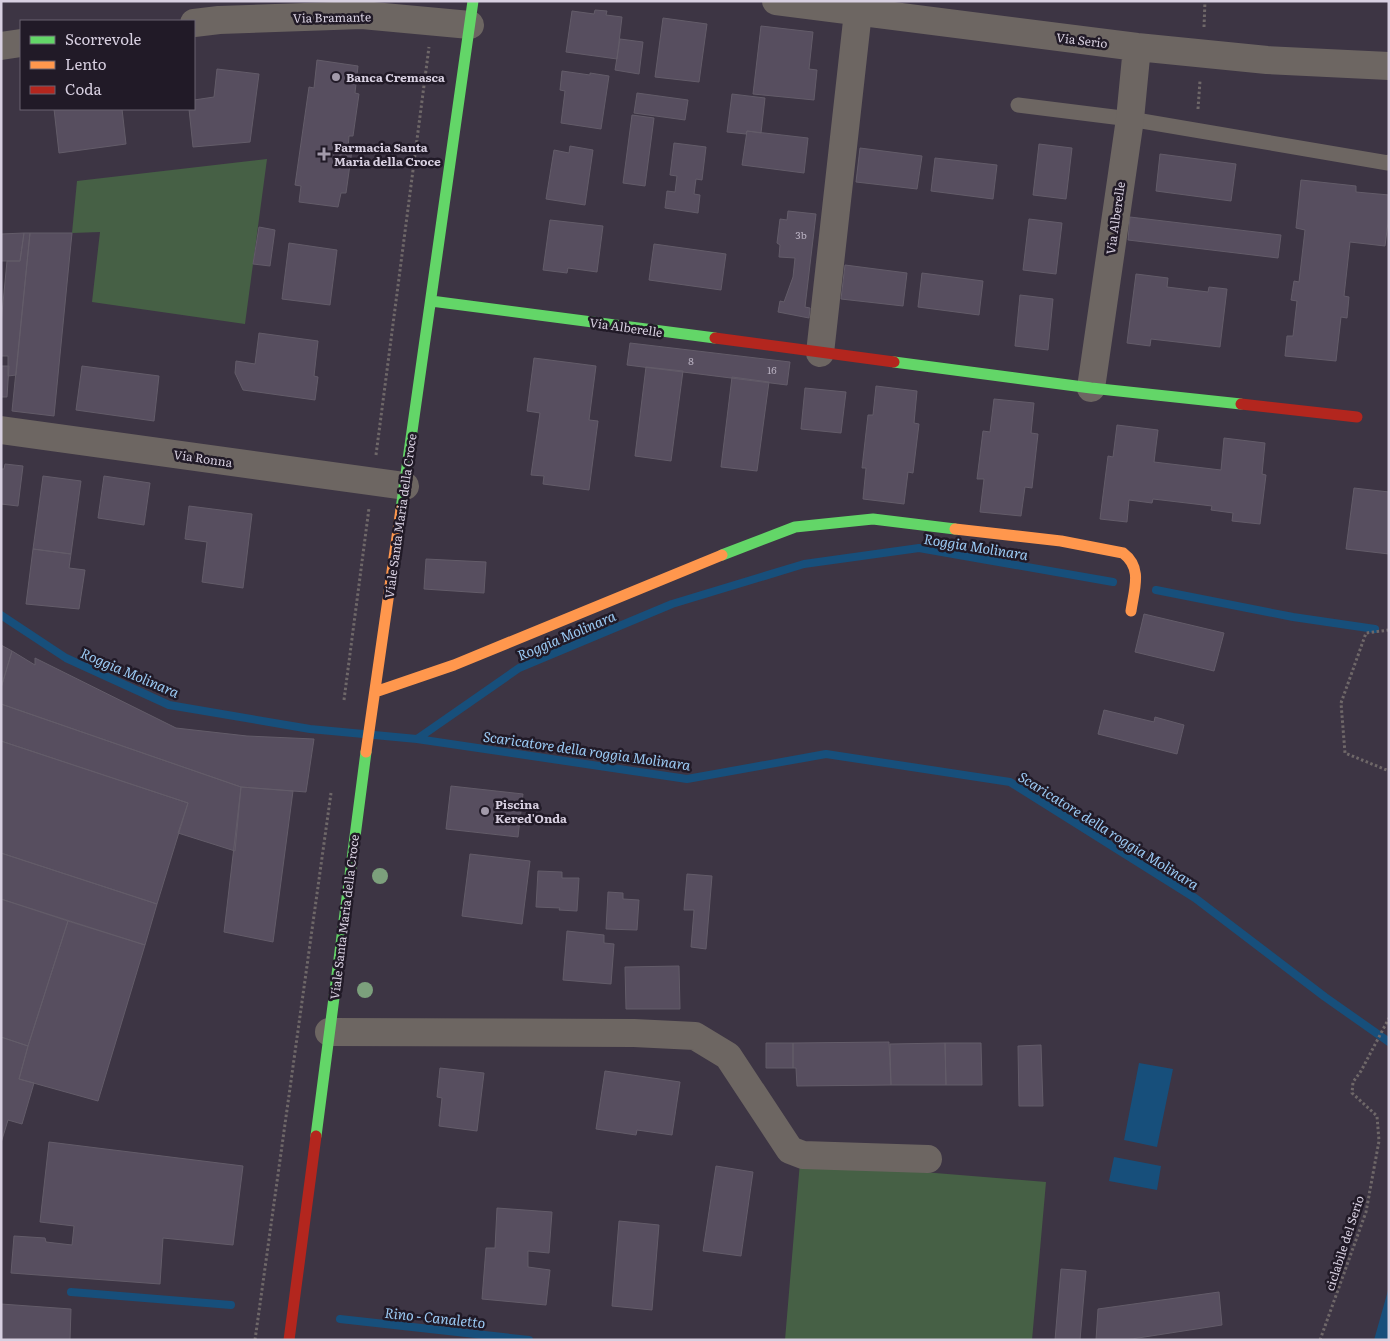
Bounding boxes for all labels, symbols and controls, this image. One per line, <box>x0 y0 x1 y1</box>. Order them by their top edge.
street label: Via Bramante <box>293 7 371 27</box>
legend <box>20 20 195 110</box>
text: Scorrevole <box>65 27 142 50</box>
street label: Via Serio <box>1055 28 1109 52</box>
text: Lento <box>65 52 107 75</box>
place label: Banca Cremasca <box>346 68 445 86</box>
marker: Banca Cremasca <box>330 71 342 83</box>
text: Coda <box>65 77 102 100</box>
place label: Farmacia Santa Maria della Croce <box>334 138 441 170</box>
marker: Farmacia Santa Maria della Croce <box>318 148 330 160</box>
street label: Via Alberelle <box>1101 180 1129 256</box>
house number: 3b <box>795 227 807 242</box>
street label: Via Alberelle <box>588 313 664 341</box>
house number: 8 <box>688 353 694 368</box>
house number: 16 <box>767 362 777 377</box>
street label: Viale Santa Maria della Croce <box>380 432 420 600</box>
street label: Via Ronna <box>173 445 234 471</box>
water label: Roggia Molinara <box>922 528 1030 564</box>
water label: Roggia Molinara <box>514 605 618 665</box>
water label: Roggia Molinara <box>78 642 182 702</box>
water label: Scaricatore della roggia Molinara <box>482 726 692 774</box>
water label: Scaricatore della roggia Molinara <box>1015 766 1203 894</box>
place label: Piscina Kered'Onda <box>495 795 567 827</box>
marker: Piscina Kered'Onda <box>479 805 491 817</box>
street label: Viale Santa Maria della Croce <box>325 833 363 1001</box>
street label: ciclabile del Serio <box>1320 1193 1368 1293</box>
water label: Rino - Canaletto <box>384 1302 486 1332</box>

